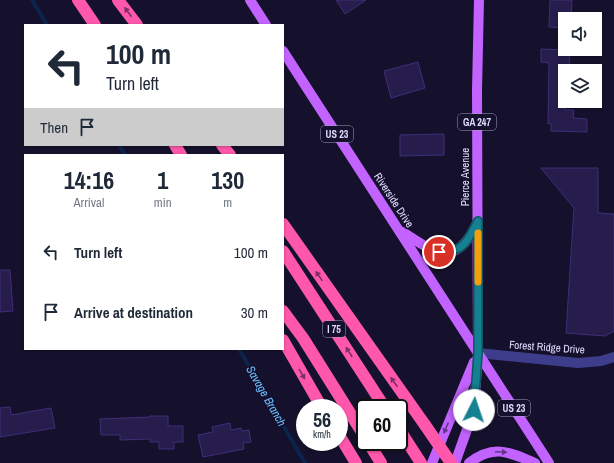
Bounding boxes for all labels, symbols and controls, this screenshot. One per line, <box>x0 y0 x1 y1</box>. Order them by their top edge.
one-way arrow <box>124 7 132 18</box>
map controls <box>558 12 602 108</box>
button: sound <box>558 12 602 56</box>
text: 100 m <box>106 35 171 73</box>
icon: left <box>40 40 92 92</box>
button: layers <box>558 64 602 108</box>
text: Turn left <box>106 71 159 96</box>
road number: GA 247 <box>458 114 496 130</box>
icon: arrive <box>76 116 98 138</box>
text: Then <box>40 117 68 138</box>
road number: US 23 <box>321 126 353 142</box>
street label: Pierce Avenue <box>458 148 472 206</box>
text: 14:16 <box>64 164 114 196</box>
text: 1 <box>157 164 168 196</box>
text: 130 <box>211 164 244 196</box>
street label: Riverside Drive <box>371 170 417 230</box>
text: Arrival <box>74 194 104 211</box>
text: min <box>154 194 172 211</box>
text: m <box>223 194 232 211</box>
pin <box>422 235 456 269</box>
icon: left <box>40 241 62 263</box>
icon: arrive <box>428 241 450 263</box>
text: Turn left <box>74 242 122 263</box>
text: 100 m <box>234 242 268 263</box>
one-way arrow <box>315 270 323 281</box>
icon: arrive <box>40 301 62 323</box>
text: Arrive at destination <box>74 302 193 323</box>
text: 30 m <box>241 302 268 323</box>
road number: I 75 <box>323 321 345 337</box>
street label: Forest Ridge Drive <box>509 337 585 357</box>
one-way arrow <box>345 346 352 358</box>
water label: Savage Branch <box>242 363 290 429</box>
one-way arrow <box>299 368 306 380</box>
one-way arrow <box>390 377 398 387</box>
position arrow <box>453 389 495 431</box>
speed limit sign: 60 <box>356 399 408 451</box>
road number: US 23 <box>498 400 530 416</box>
text: 56 <box>313 406 331 433</box>
one-way arrow <box>443 422 449 434</box>
text: km/h <box>313 428 331 441</box>
one-way arrow <box>495 449 508 455</box>

